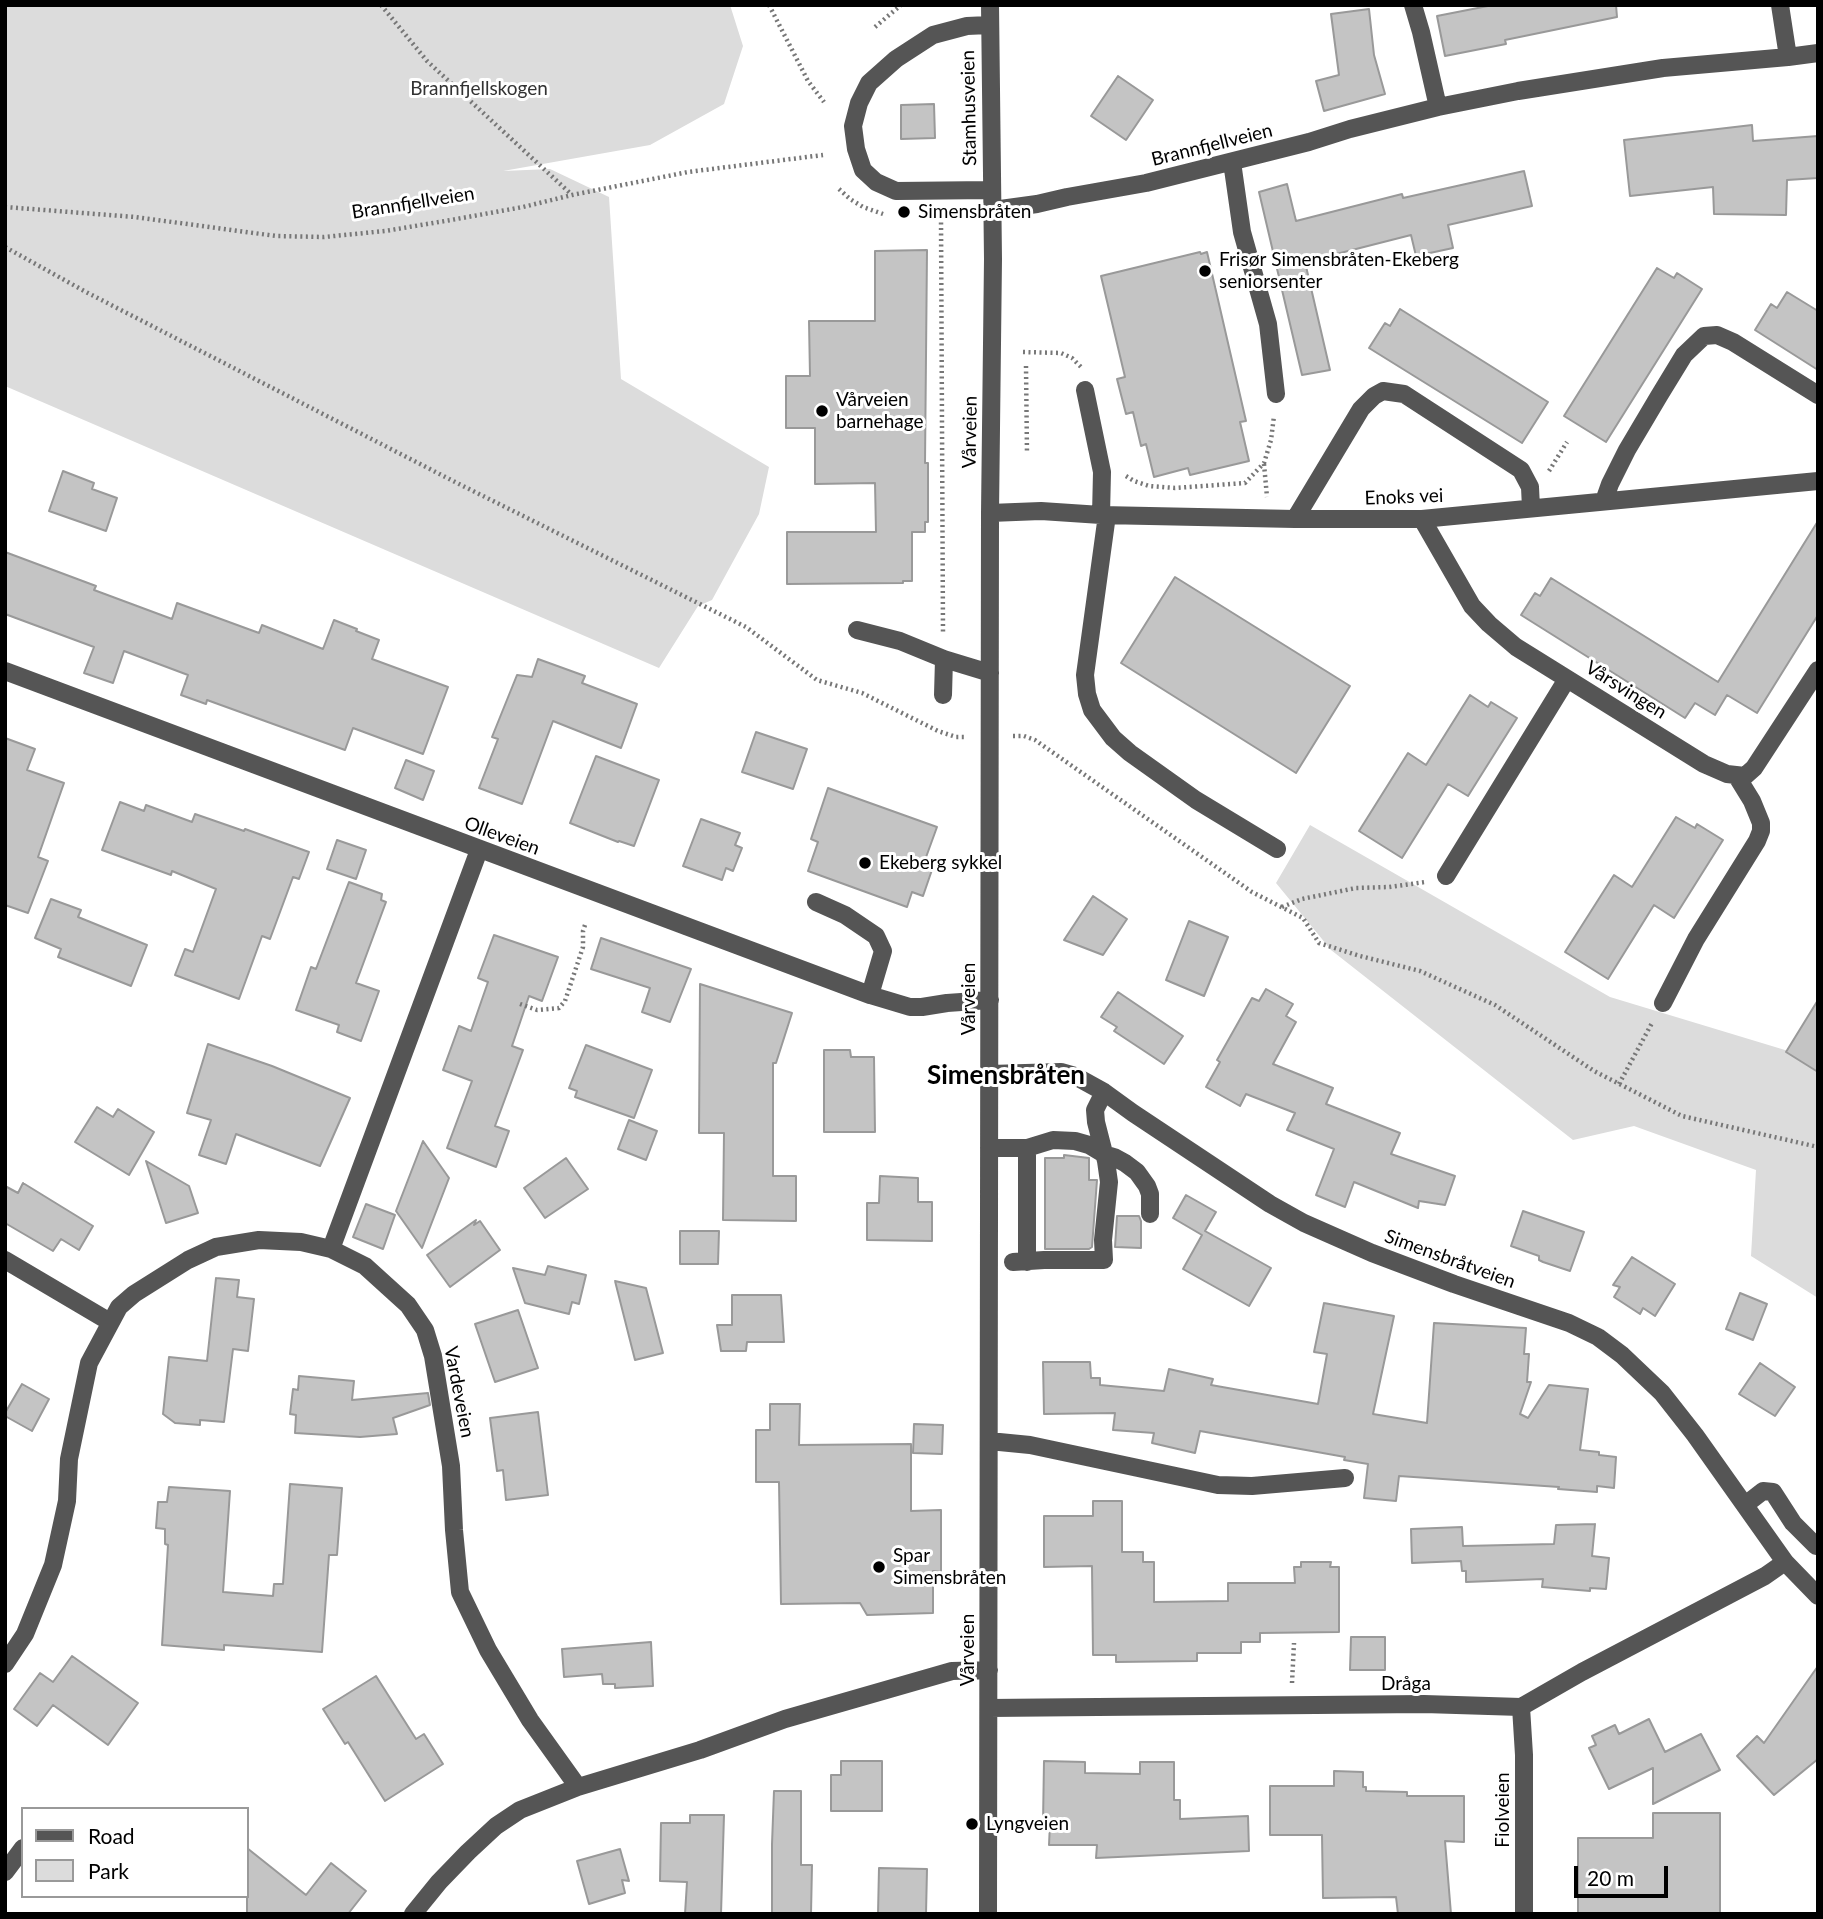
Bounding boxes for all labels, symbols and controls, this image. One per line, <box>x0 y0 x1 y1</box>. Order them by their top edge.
street label: Stamhusveien <box>957 50 981 166</box>
park label: Brannfjellskogen <box>410 78 548 100</box>
street label: Brannfjellveien <box>1149 119 1275 171</box>
street label: Brannfjellveien <box>350 182 476 224</box>
place label: Simensbråten <box>918 201 1031 223</box>
marker: Simensbråten <box>896 204 912 220</box>
place label: Frisør Simensbråten-Ekeberg seniorsenter <box>1219 249 1459 293</box>
marker: Frisør Simensbråten-Ekeberg seniorsenter <box>1197 263 1213 279</box>
place label: Vårveien barnehage <box>836 389 923 433</box>
street label: Vårveien <box>958 396 982 468</box>
marker: Vårveien barnehage <box>814 403 830 419</box>
street label: Enoks vei <box>1364 484 1444 510</box>
street label: Vårsvingen <box>1581 656 1671 724</box>
street label: Olleveien <box>461 812 543 860</box>
place label: Ekeberg sykkel <box>879 852 1002 874</box>
marker: Ekeberg sykkel <box>857 855 873 871</box>
street label: Vårveien <box>958 963 980 1035</box>
district label: Simensbråten <box>927 1060 1085 1092</box>
street label: Simensbråtveien <box>1381 1225 1519 1293</box>
street label: Vardeveien <box>439 1344 479 1440</box>
place label: Spar Simensbråten <box>893 1545 1006 1589</box>
marker: Spar Simensbråten <box>871 1559 887 1575</box>
street label: Vårveien <box>957 1614 979 1686</box>
street label: Dråga <box>1381 1673 1431 1695</box>
street label: Fiolveien <box>1492 1772 1514 1848</box>
legend <box>21 1807 248 1898</box>
place label: Lyngveien <box>986 1813 1069 1835</box>
marker: Lyngveien <box>964 1816 980 1832</box>
text: Road <box>88 1823 135 1848</box>
scale bar <box>1578 1853 1672 1897</box>
text: Park <box>88 1858 129 1883</box>
text: 20 m <box>1587 1865 1634 1890</box>

